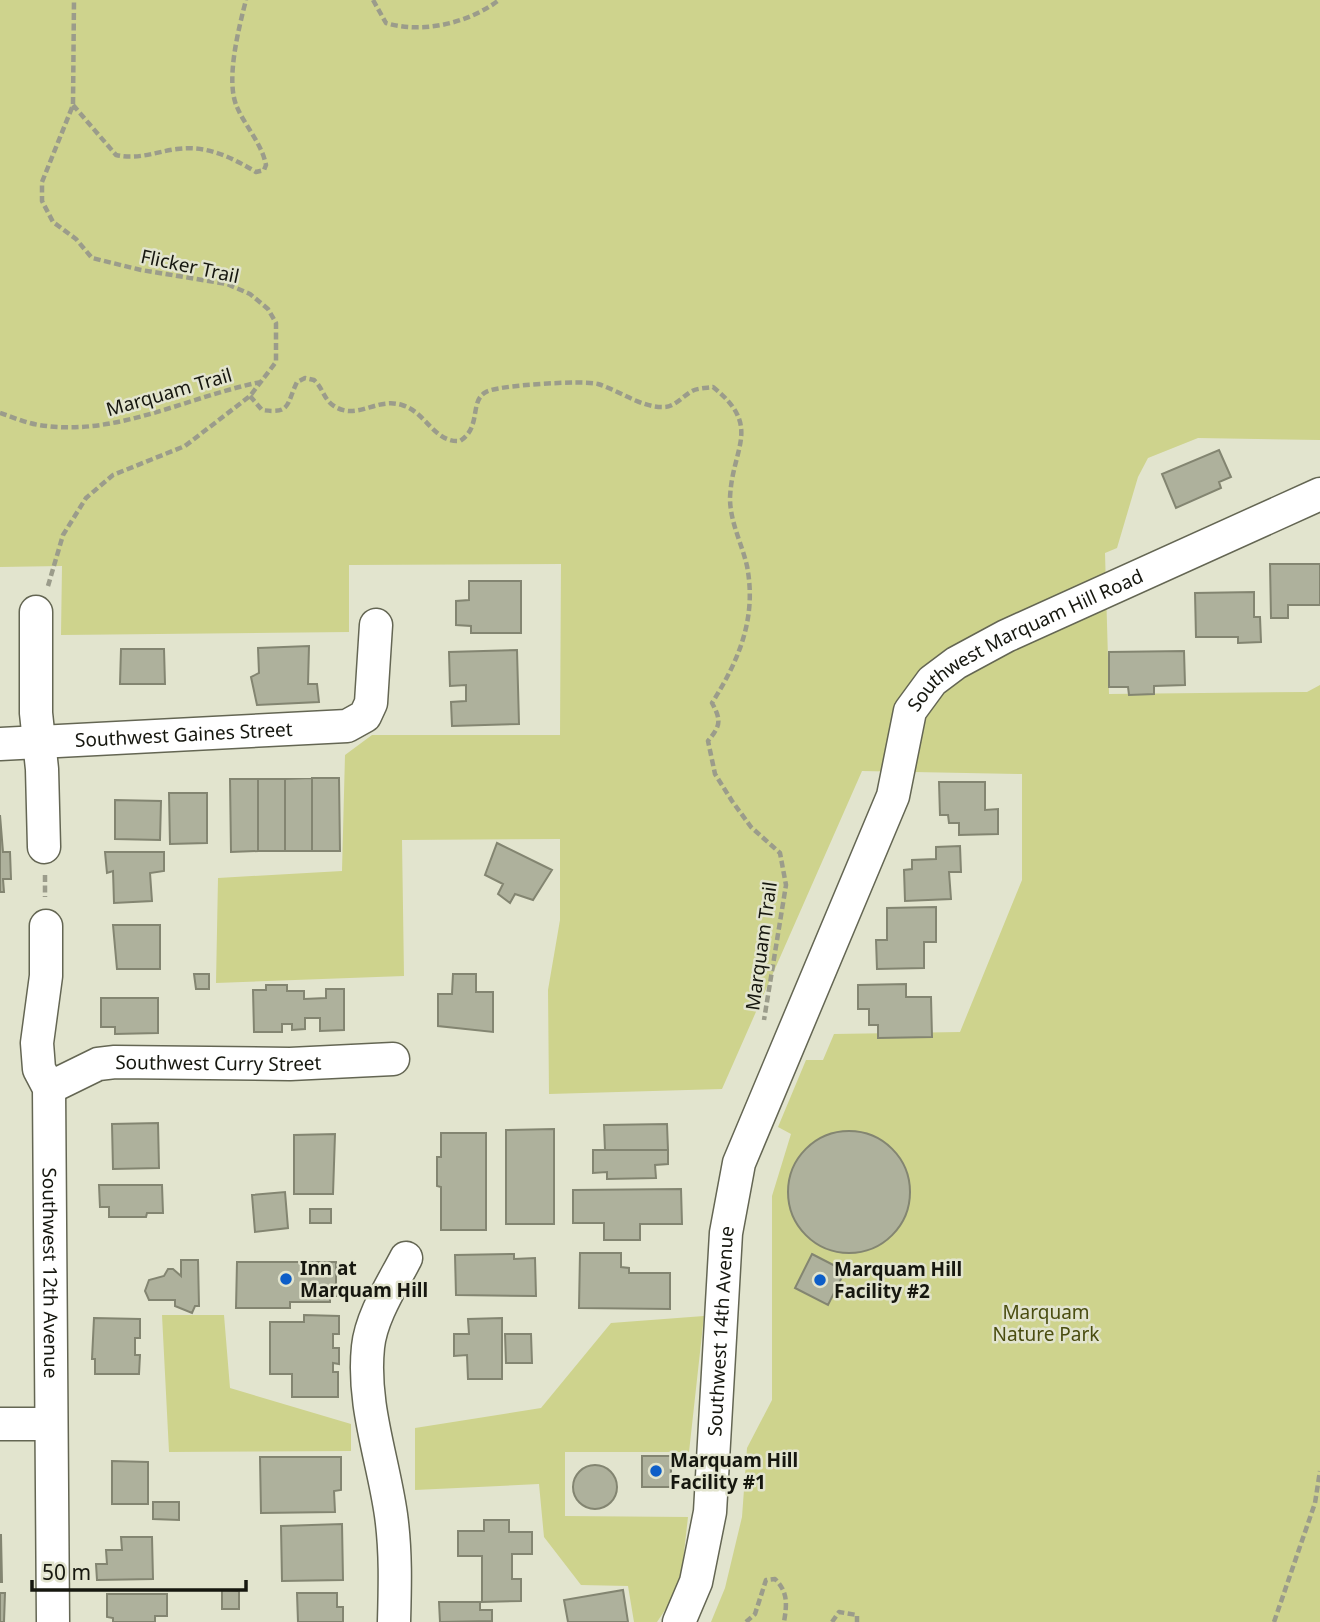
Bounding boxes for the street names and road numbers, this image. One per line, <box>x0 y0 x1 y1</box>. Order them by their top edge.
street label: Flicker Trail <box>138 243 242 289</box>
street label: Marquam Trail <box>103 362 235 422</box>
street label: Southwest Marquam Hill Road <box>901 563 1147 717</box>
street label: Southwest Gaines Street <box>74 716 293 753</box>
street label: Marquam Trail <box>739 880 783 1012</box>
street label: Southwest Curry Street <box>115 1049 322 1077</box>
street label: Southwest 12th Avenue <box>37 1167 64 1378</box>
street label: Southwest 14th Avenue <box>701 1224 740 1437</box>

